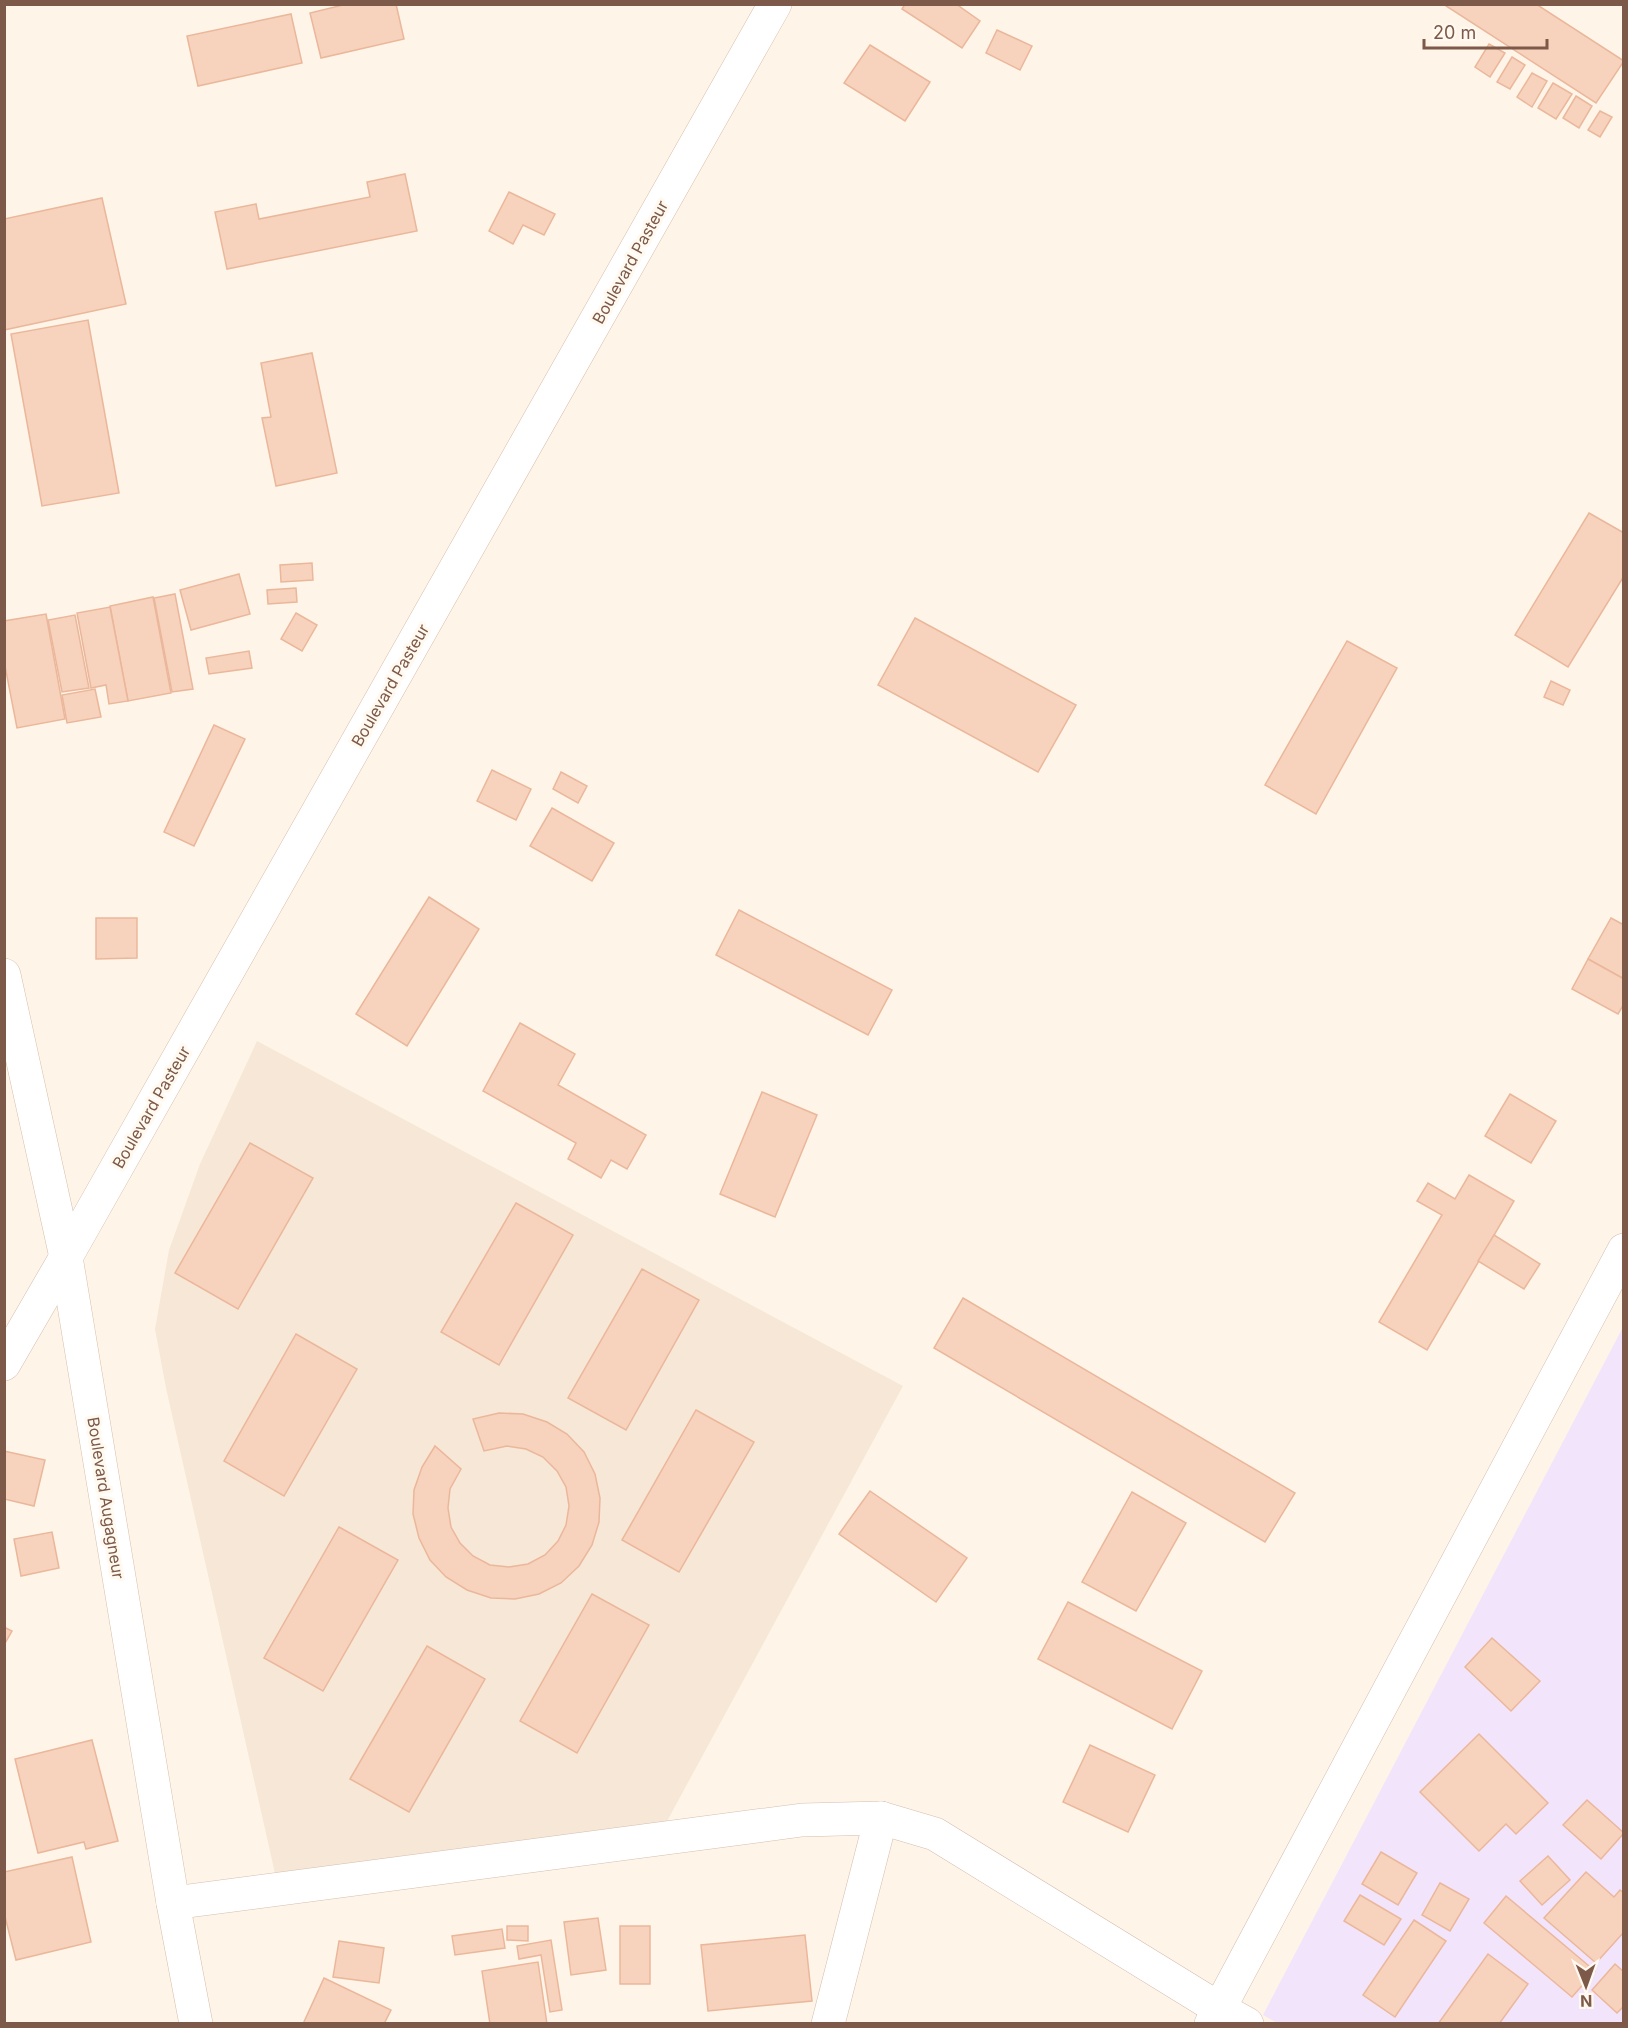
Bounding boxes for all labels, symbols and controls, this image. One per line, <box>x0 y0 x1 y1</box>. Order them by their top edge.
scale bar <box>1424 12 1547 50</box>
text: 20 m <box>1433 22 1476 43</box>
street label: Boulevard Pasteur <box>588 197 672 327</box>
street label: Boulevard Pasteur <box>347 620 433 750</box>
street label: Boulevard Pasteur <box>108 1042 194 1172</box>
street label: Boulevard Augagneur <box>83 1416 129 1580</box>
north arrow <box>1556 1956 1616 2016</box>
text: N <box>1580 1991 1593 2011</box>

